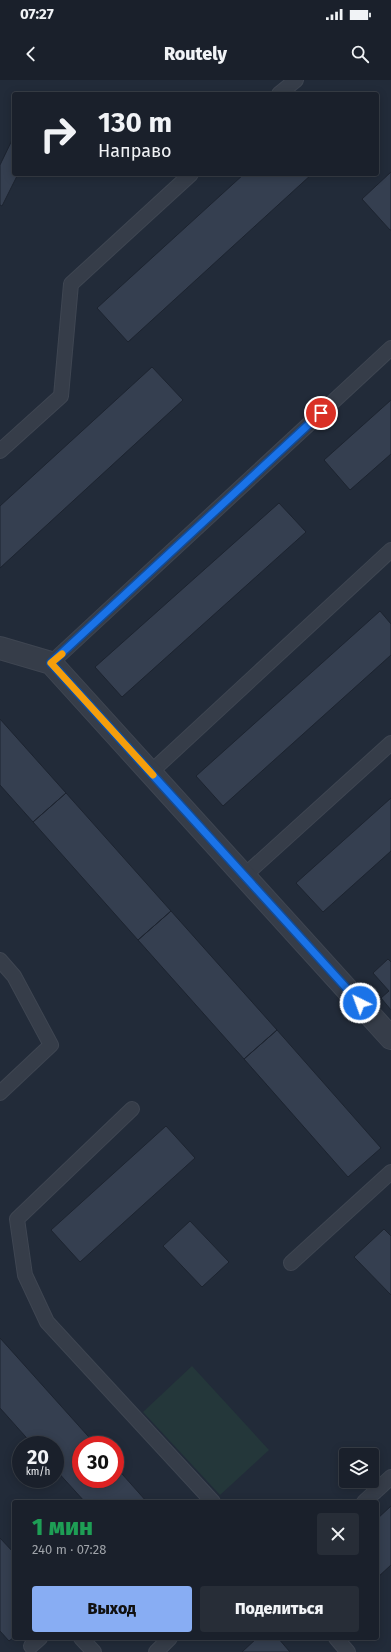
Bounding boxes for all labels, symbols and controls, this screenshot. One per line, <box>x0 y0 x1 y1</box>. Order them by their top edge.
text: 07:27 <box>20 5 54 23</box>
icon: back <box>20 43 42 65</box>
text: Routely <box>164 43 227 65</box>
icon: search <box>349 43 371 65</box>
text: 130 m <box>98 106 172 139</box>
icon: right <box>32 108 84 160</box>
text: Направо <box>98 140 172 162</box>
pin <box>304 396 338 430</box>
icon: arrive <box>310 402 332 424</box>
position arrow <box>339 982 381 1024</box>
speed limit sign: 30 <box>72 1436 124 1488</box>
text: 20 <box>27 1445 49 1469</box>
map controls <box>339 1448 379 1488</box>
button: layers <box>339 1448 379 1488</box>
text: km/h <box>26 1466 50 1478</box>
text: 1 мин <box>32 1513 93 1541</box>
button: close <box>317 1513 359 1555</box>
text: 240 m · 07:28 <box>32 1542 106 1557</box>
button: Выход <box>32 1586 192 1632</box>
button: Поделиться <box>200 1586 359 1632</box>

